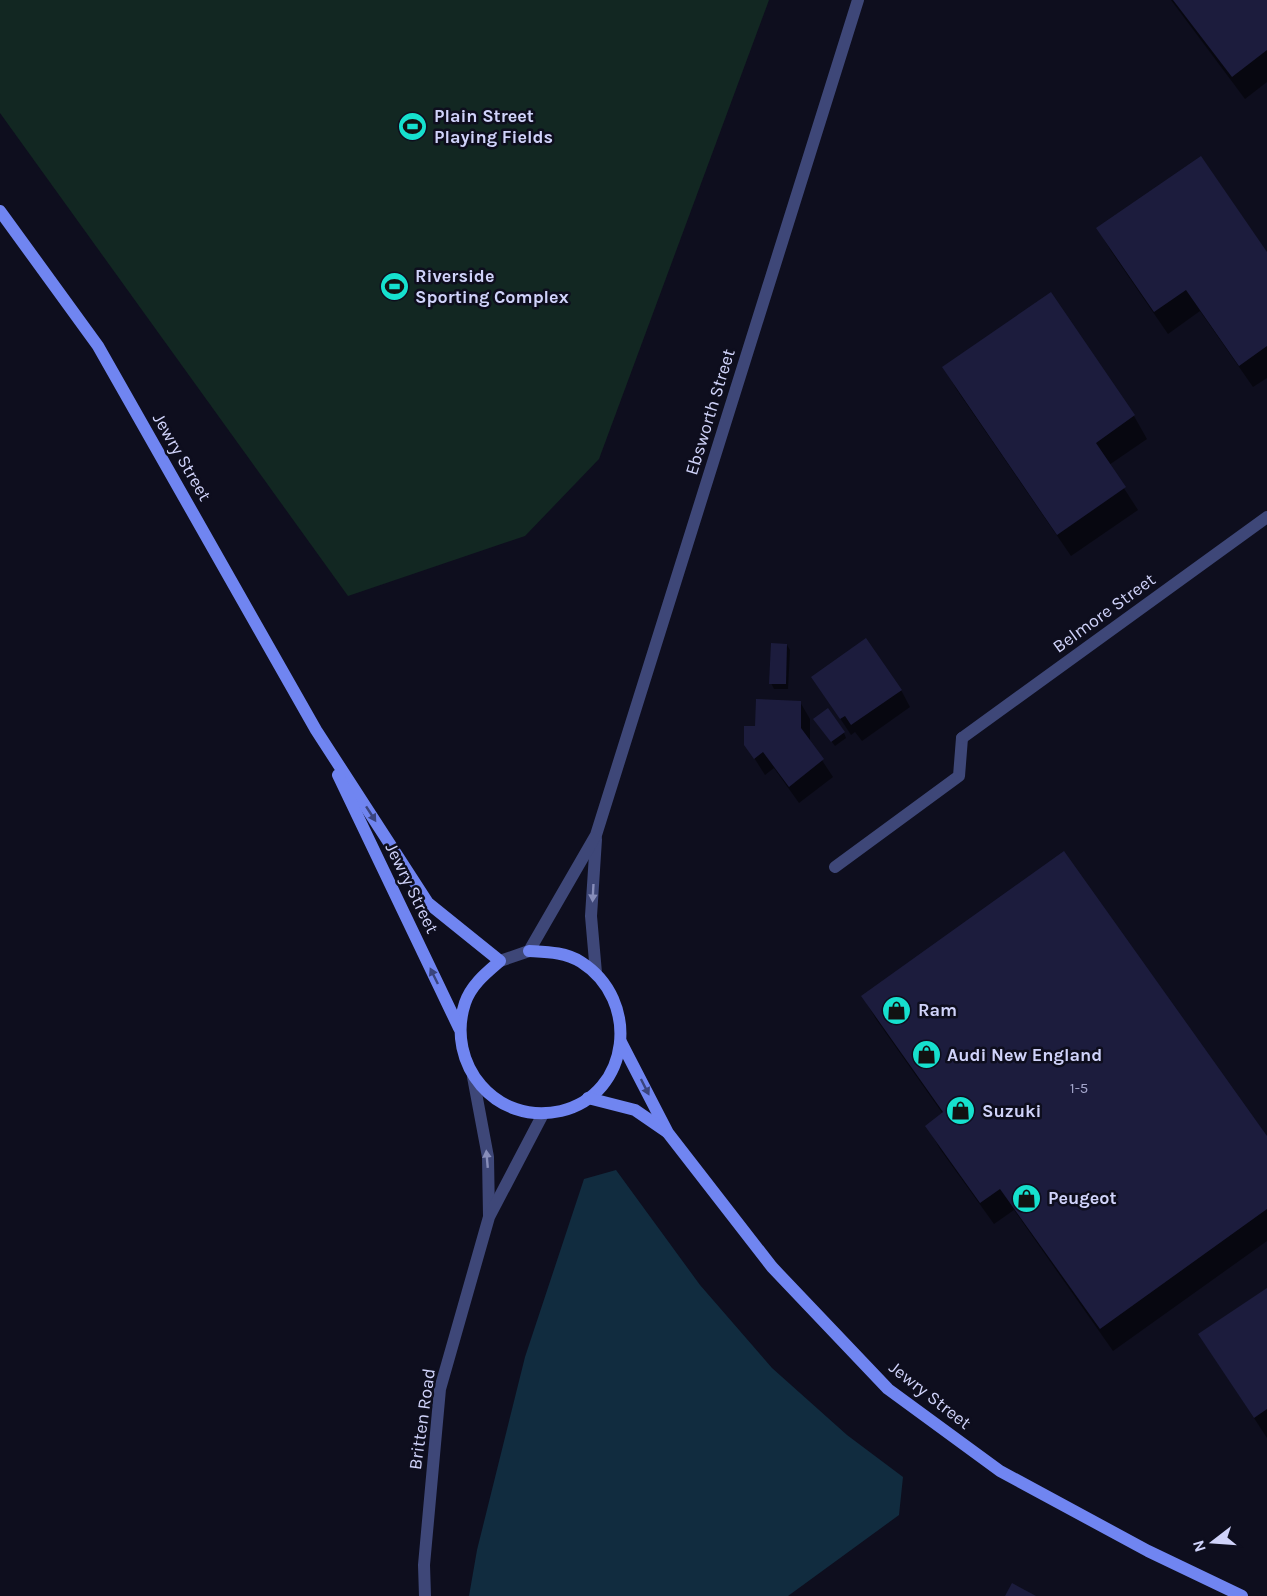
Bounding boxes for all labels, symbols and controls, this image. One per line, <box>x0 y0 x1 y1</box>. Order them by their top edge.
place label: Plain Street Playing Fields <box>434 105 553 148</box>
sports icon: Plain Street Playing Fields <box>397 110 429 142</box>
place label: Riverside Sporting Complex <box>415 265 569 308</box>
sports icon: Riverside Sporting Complex <box>378 270 410 302</box>
street label: Ebsworth Street <box>680 346 740 478</box>
street label: Jewry Street <box>148 409 216 505</box>
street label: Belmore Street <box>1048 568 1160 658</box>
one-way arrow <box>365 806 376 822</box>
street label: Jewry Street <box>381 839 443 937</box>
one-way arrow <box>588 884 597 903</box>
one-way arrow <box>430 967 439 984</box>
shop icon: Ram <box>881 994 913 1026</box>
place label: Ram <box>918 999 957 1021</box>
shop icon: Audi New England <box>910 1039 942 1071</box>
place label: Audi New England <box>947 1044 1102 1066</box>
one-way arrow <box>640 1079 650 1096</box>
house number: 1-5 <box>1070 1079 1088 1097</box>
shop icon: Suzuki <box>945 1095 977 1127</box>
place label: Suzuki <box>982 1100 1042 1122</box>
one-way arrow <box>482 1149 492 1168</box>
shop icon: Peugeot <box>1011 1182 1043 1214</box>
place label: Peugeot <box>1048 1187 1117 1209</box>
street label: Jewry Street <box>885 1356 976 1434</box>
street label: Britten Road <box>404 1367 440 1471</box>
north arrow <box>1183 1512 1243 1572</box>
text: N <box>1188 1538 1210 1555</box>

